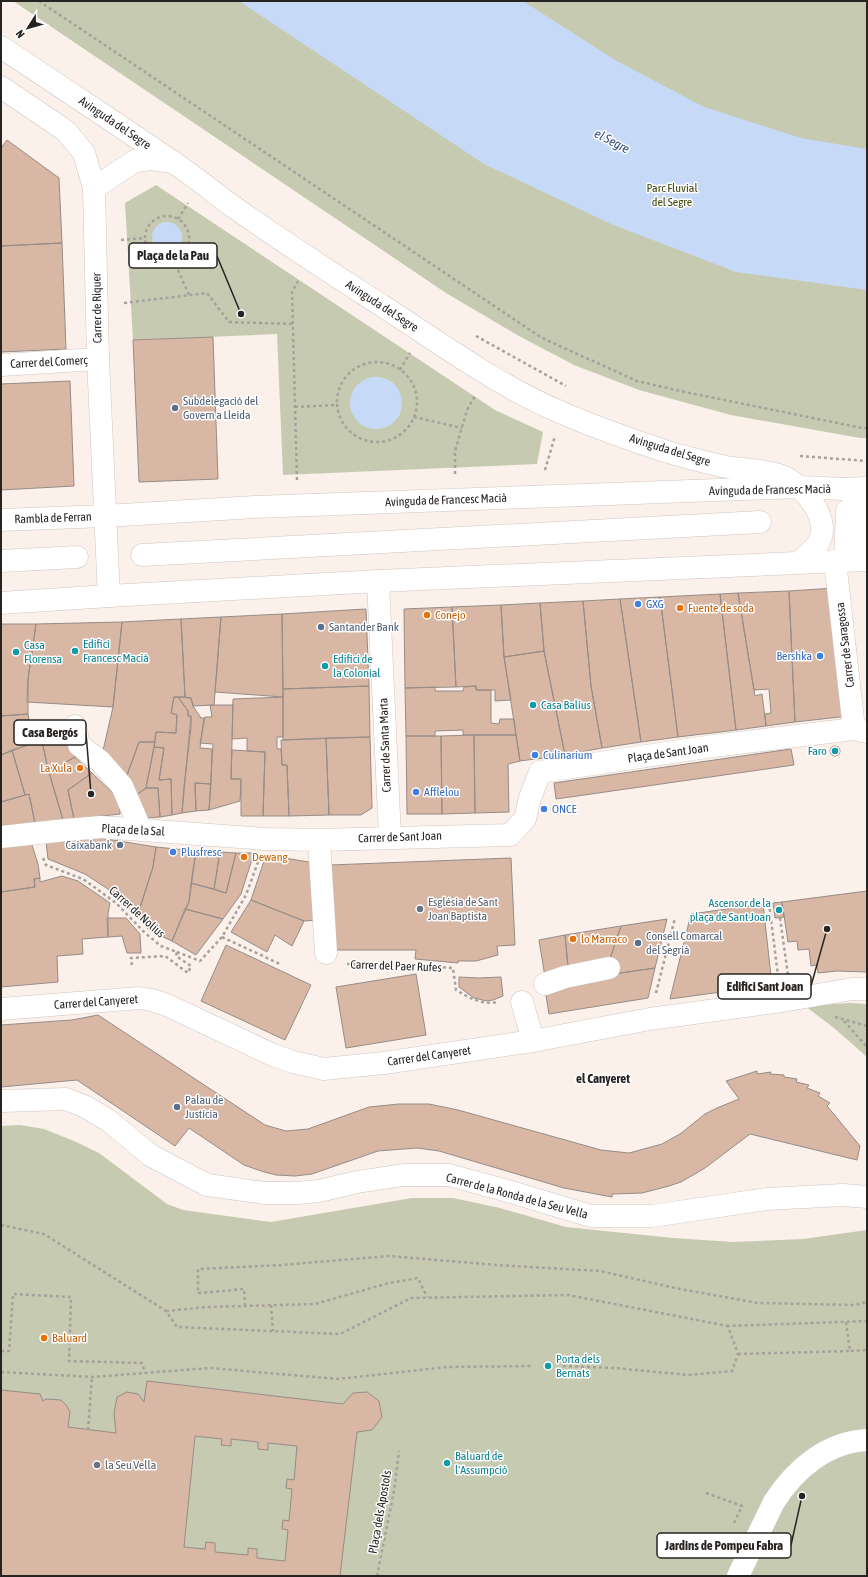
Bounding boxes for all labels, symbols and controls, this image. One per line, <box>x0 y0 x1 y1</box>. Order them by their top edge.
north arrow <box>8 8 48 48</box>
text: N <box>13 28 27 40</box>
street label: Avinguda del Segre <box>76 94 154 152</box>
water label: el Segre <box>592 126 632 157</box>
park label: Parc Fluvial del Segre <box>646 181 698 209</box>
callout: Plaça de la Pau <box>129 243 217 268</box>
text: Plaça de la Pau <box>137 248 209 263</box>
street label: Carrer de Riquer <box>89 272 105 343</box>
street label: Avinguda del Segre <box>343 277 421 335</box>
street label: Carrer del Comerç <box>10 353 89 371</box>
place label: Subdelegació del Govern a Lleida <box>183 394 259 422</box>
marker: Subdelegació del Govern a Lleida <box>170 403 180 413</box>
street label: Avinguda del Segre <box>628 431 712 469</box>
street label: Avinguda de Francesc Macià <box>709 482 831 498</box>
street label: Avinguda de Francesc Macià <box>385 491 507 509</box>
street label: Rambla de Ferran <box>14 510 92 526</box>
place label: GXG <box>646 597 664 611</box>
marker: GXG <box>633 599 643 609</box>
place label: Fuente de soda <box>688 601 754 615</box>
street label: Carrer de Saragossa <box>833 602 857 688</box>
marker: Fuente de soda <box>675 603 685 613</box>
place label: Conejo <box>435 608 466 622</box>
marker: Conejo <box>422 610 432 620</box>
place label: Santander Bank <box>329 620 400 634</box>
marker: Santander Bank <box>316 622 326 632</box>
place label: Edifici Francesc Macià <box>83 637 149 665</box>
place label: Casa Florensa <box>24 638 62 666</box>
marker: Edifici Francesc Macià <box>70 646 80 656</box>
marker: Casa Florensa <box>11 647 21 657</box>
place label: Bershka <box>776 649 812 663</box>
marker: Bershka <box>815 651 825 661</box>
place label: Edifici de la Colonial <box>333 652 381 680</box>
marker: Edifici de la Colonial <box>320 661 330 671</box>
street label: Carrer de Santa Marta <box>376 697 394 793</box>
place label: Casa Balius <box>541 698 591 712</box>
marker: Casa Balius <box>528 700 538 710</box>
callout: Casa Bergós <box>14 720 86 745</box>
text: Casa Bergós <box>22 725 78 740</box>
street label: Plaça de Sant Joan <box>627 740 709 766</box>
place label: Faro <box>808 744 827 758</box>
marker: Faro <box>830 746 840 756</box>
place label: Culinarium <box>543 748 592 762</box>
marker: Culinarium <box>530 750 540 760</box>
place label: La Xula <box>40 761 72 775</box>
marker: La Xula <box>75 763 85 773</box>
place label: Afflelou <box>424 785 460 799</box>
marker: Afflelou <box>411 787 421 797</box>
place label: ONCE <box>552 802 577 816</box>
marker: ONCE <box>539 804 549 814</box>
street label: Plaça de la Sal <box>101 821 166 839</box>
street label: Carrer de Sant Joan <box>358 829 442 845</box>
place label: Caixabank <box>65 838 113 852</box>
marker: Caixabank <box>115 840 125 850</box>
place label: Plusfresc <box>181 845 222 859</box>
marker: Plusfresc <box>168 847 178 857</box>
place label: Dewang <box>252 850 288 864</box>
marker: Dewang <box>239 852 249 862</box>
street label: Carrer de Nolius <box>106 883 168 941</box>
place label: Església de Sant Joan Baptista <box>428 895 498 923</box>
place label: Ascensor de la plaça de Sant Joan <box>690 896 771 924</box>
marker: Església de Sant Joan Baptista <box>415 904 425 914</box>
marker: Ascensor de la plaça de Sant Joan <box>774 905 784 915</box>
place label: Consell Comarcal del Segrià <box>646 929 723 957</box>
place label: lo Marraco <box>581 932 628 946</box>
marker: lo Marraco <box>568 934 578 944</box>
marker: Consell Comarcal del Segrià <box>633 938 643 948</box>
street label: Carrer del Paer Rufes <box>350 957 442 975</box>
callout: Edifici Sant Joan <box>718 974 811 999</box>
text: Edifici Sant Joan <box>727 979 803 994</box>
street label: Carrer del Canyeret <box>54 992 139 1012</box>
street label: Carrer del Canyeret <box>386 1043 472 1069</box>
district label: el Canyeret <box>576 1071 630 1086</box>
place label: Palau de Justícia <box>185 1093 224 1121</box>
marker: Palau de Justícia <box>172 1102 182 1112</box>
street label: Carrer de la Ronda de la Seu Vella <box>445 1170 589 1222</box>
place label: Baluard <box>52 1331 87 1345</box>
marker: Baluard <box>39 1333 49 1343</box>
place label: Porta dels Bernats <box>556 1352 600 1380</box>
marker: Porta dels Bernats <box>543 1361 553 1371</box>
place label: Baluard de l'Assumpció <box>455 1449 508 1477</box>
place label: la Seu Vella <box>105 1458 156 1472</box>
marker: Baluard de l'Assumpció <box>442 1458 452 1468</box>
marker: la Seu Vella <box>92 1460 102 1470</box>
street label: Plaça dels Apostols <box>366 1469 394 1555</box>
callout: Jardins de Pompeu Fabra <box>657 1533 791 1558</box>
text: Jardins de Pompeu Fabra <box>664 1538 783 1553</box>

